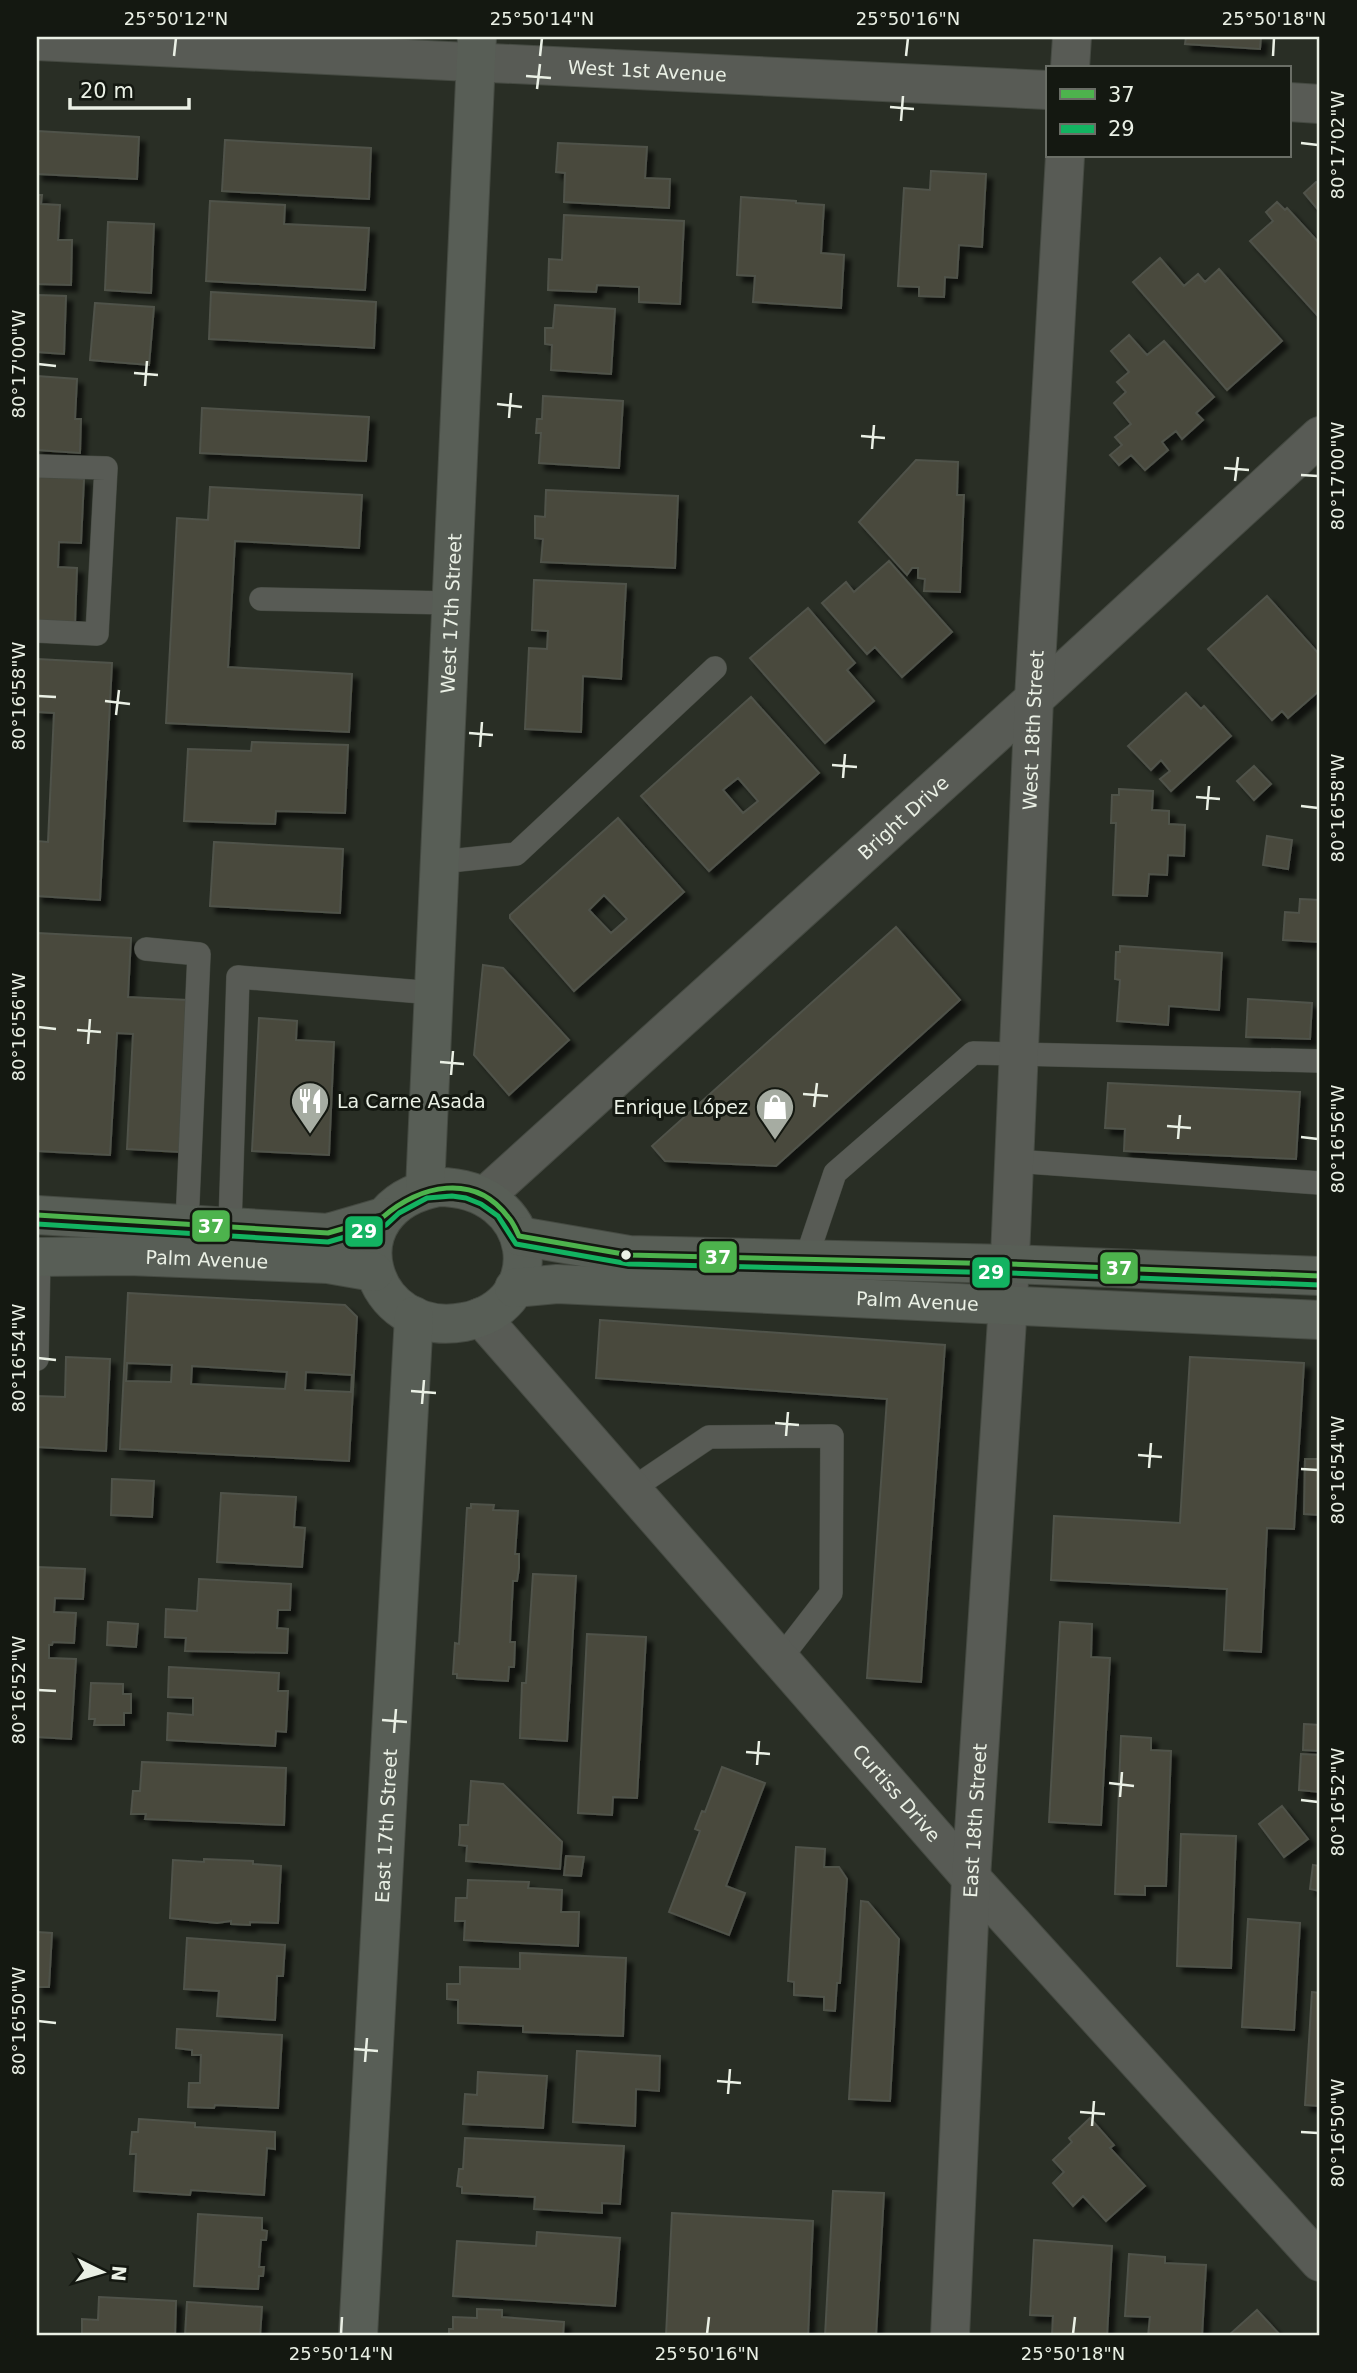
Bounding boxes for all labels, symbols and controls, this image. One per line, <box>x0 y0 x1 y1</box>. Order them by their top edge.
text: 25°50'12"N <box>124 8 228 29</box>
text: 25°50'14"N <box>490 8 594 29</box>
text: 25°50'16"N <box>856 8 960 29</box>
text: 25°50'18"N <box>1222 8 1326 29</box>
street label: West 1st Avenue <box>567 56 727 85</box>
scale bar <box>70 66 189 110</box>
legend <box>1046 66 1290 158</box>
text: 20 m <box>80 79 134 103</box>
text: 37 <box>1108 83 1135 107</box>
text: 80°17'02"W <box>1327 90 1348 199</box>
text: 29 <box>1108 117 1135 141</box>
text: 80°17'00"W <box>8 309 29 418</box>
text: 80°17'00"W <box>1327 421 1348 530</box>
street label: West 17th Street <box>436 533 466 694</box>
text: 80°16'58"W <box>8 641 29 750</box>
street label: West 18th Street <box>1018 650 1048 811</box>
text: 80°16'58"W <box>1327 753 1348 862</box>
street label: Bright Drive <box>853 771 953 864</box>
text: 80°16'56"W <box>8 972 29 1081</box>
restaurant icon: La Carne Asada <box>289 1080 331 1135</box>
text: 80°16'56"W <box>1327 1084 1348 1193</box>
shop icon: Enrique López <box>754 1086 796 1141</box>
place label: La Carne Asada <box>337 1090 486 1112</box>
place label: Enrique López <box>613 1096 748 1118</box>
line badge: 37 <box>191 1209 231 1243</box>
text: 37 <box>198 1215 224 1237</box>
line badge: 29 <box>344 1215 384 1248</box>
text: 29 <box>351 1220 377 1242</box>
line badge: 37 <box>698 1240 738 1274</box>
street label: Palm Avenue <box>145 1246 269 1273</box>
text: 37 <box>705 1246 731 1268</box>
unlabelled marker <box>619 1248 633 1262</box>
line badge: 37 <box>1099 1251 1139 1285</box>
line badge: 29 <box>971 1256 1011 1289</box>
text: 37 <box>1106 1257 1132 1279</box>
text: 29 <box>978 1261 1004 1283</box>
street label: Palm Avenue <box>856 1287 979 1315</box>
text: 80°16'54"W <box>8 1303 29 1412</box>
text: 80°16'54"W <box>1327 1415 1348 1524</box>
text: 80°16'52"W <box>8 1635 29 1744</box>
street label: Curtiss Drive <box>848 1740 945 1846</box>
street label: East 18th Street <box>959 1743 991 1898</box>
text: 80°16'52"W <box>1327 1747 1348 1856</box>
street label: East 17th Street <box>371 1748 401 1904</box>
text: 80°16'50"W <box>8 1966 29 2075</box>
text: 80°16'50"W <box>1327 2078 1348 2187</box>
north arrow <box>66 2236 136 2306</box>
text: N <box>107 2265 131 2282</box>
text: 25°50'14"N <box>289 2343 393 2364</box>
text: 25°50'16"N <box>655 2343 759 2364</box>
text: 25°50'18"N <box>1021 2343 1125 2364</box>

